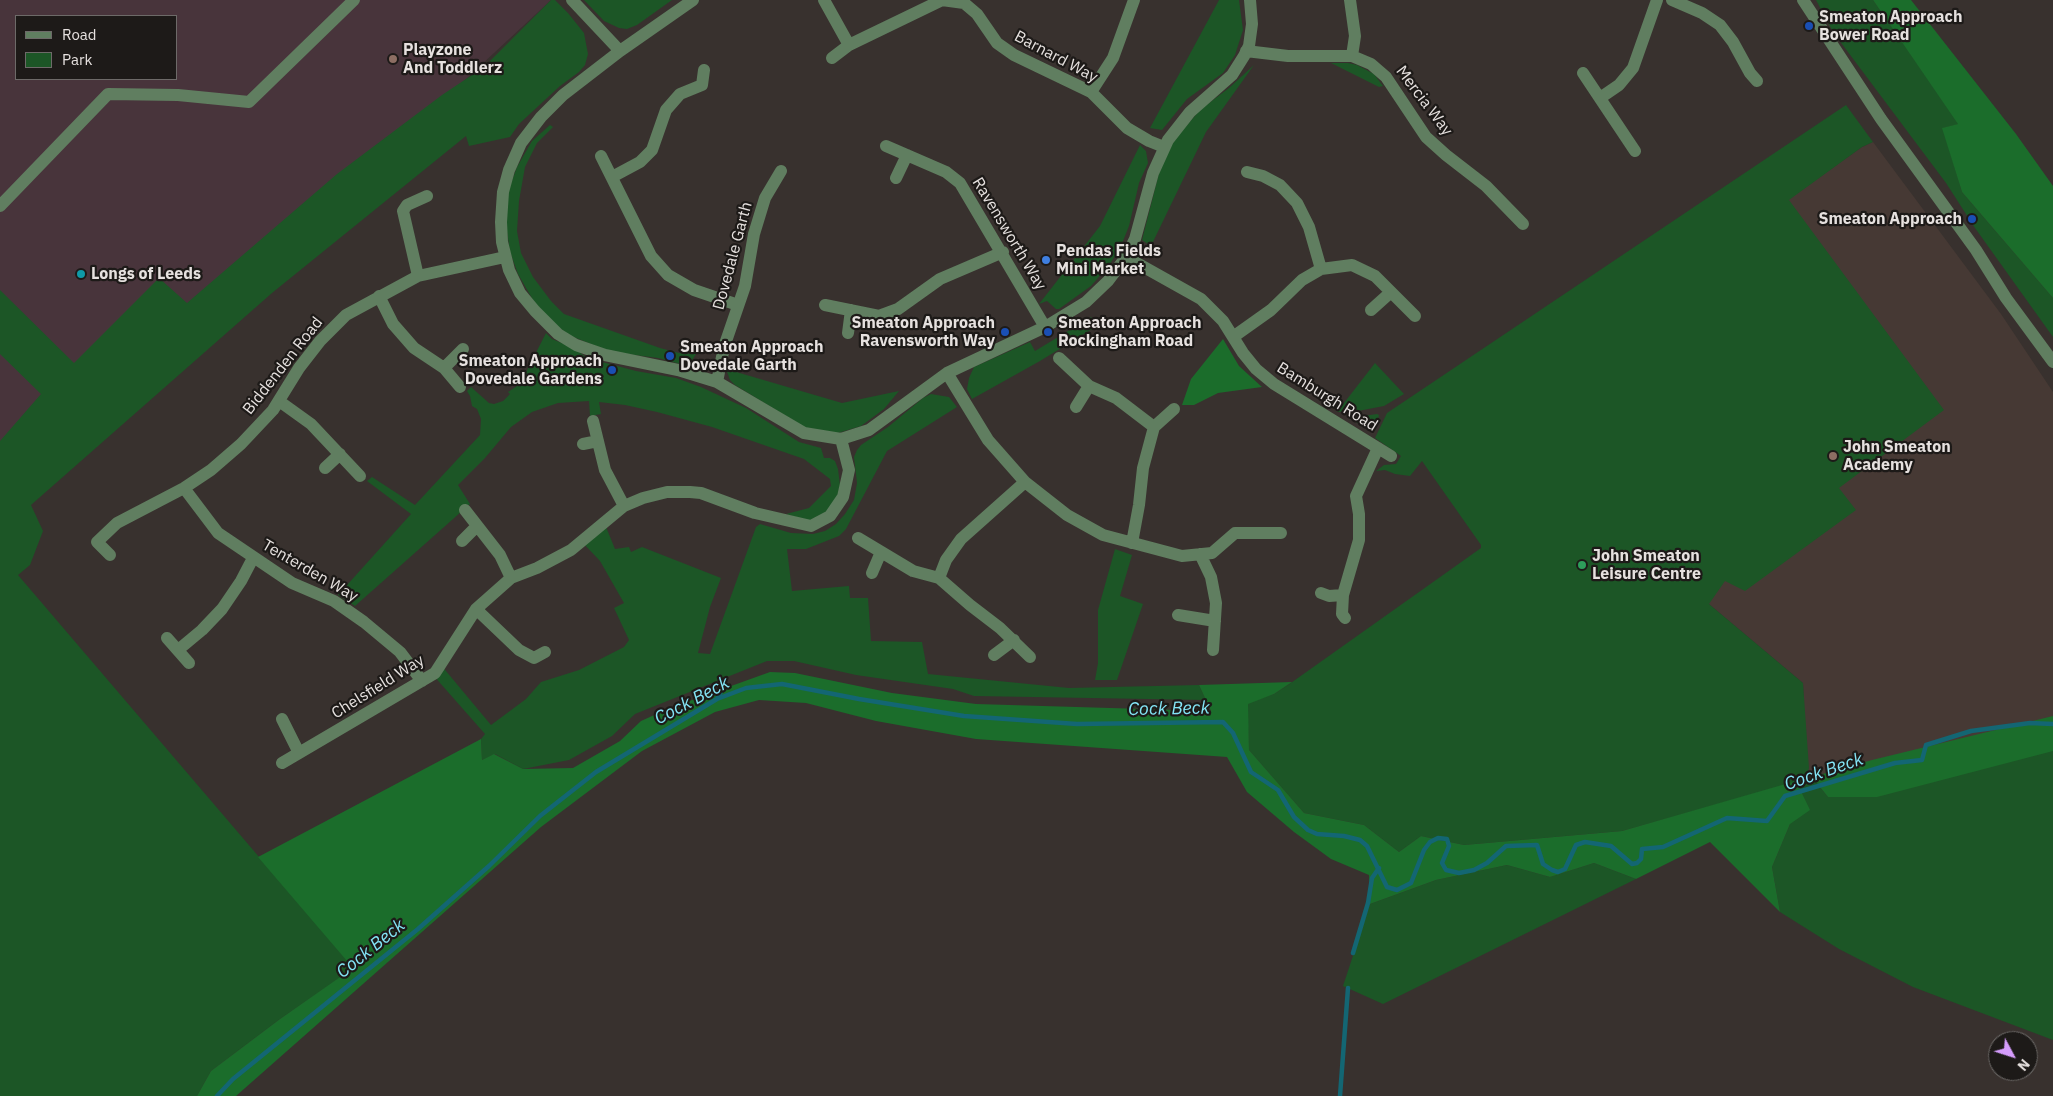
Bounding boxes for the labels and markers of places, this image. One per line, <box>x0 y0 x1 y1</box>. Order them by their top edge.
place label: Smeaton Approach Bower Road <box>1819 7 1962 45</box>
marker: Smeaton Approach Bower Road <box>1803 20 1815 32</box>
place label: Playzone And Toddlerz <box>403 40 502 78</box>
marker: Playzone And Toddlerz <box>387 53 399 65</box>
place label: Smeaton Approach <box>1819 209 1962 229</box>
marker: Smeaton Approach <box>1966 213 1978 225</box>
place label: Pendas Fields Mini Market <box>1056 241 1161 279</box>
marker: Pendas Fields Mini Market <box>1040 254 1052 266</box>
place label: Longs of Leeds <box>91 264 201 284</box>
marker: Longs of Leeds <box>75 268 87 280</box>
place label: Smeaton Approach Ravensworth Way <box>852 313 995 351</box>
place label: Smeaton Approach Rockingham Road <box>1058 313 1201 351</box>
marker: Smeaton Approach Ravensworth Way <box>999 326 1011 338</box>
marker: Smeaton Approach Rockingham Road <box>1042 326 1054 338</box>
place label: Smeaton Approach Dovedale Garth <box>680 337 823 375</box>
marker: Smeaton Approach Dovedale Garth <box>664 350 676 362</box>
place label: Smeaton Approach Dovedale Gardens <box>459 351 602 389</box>
marker: Smeaton Approach Dovedale Gardens <box>606 364 618 376</box>
place label: John Smeaton Academy <box>1843 437 1951 475</box>
marker: John Smeaton Academy <box>1827 450 1839 462</box>
place label: John Smeaton Leisure Centre <box>1592 546 1701 584</box>
marker: John Smeaton Leisure Centre <box>1576 559 1588 571</box>

